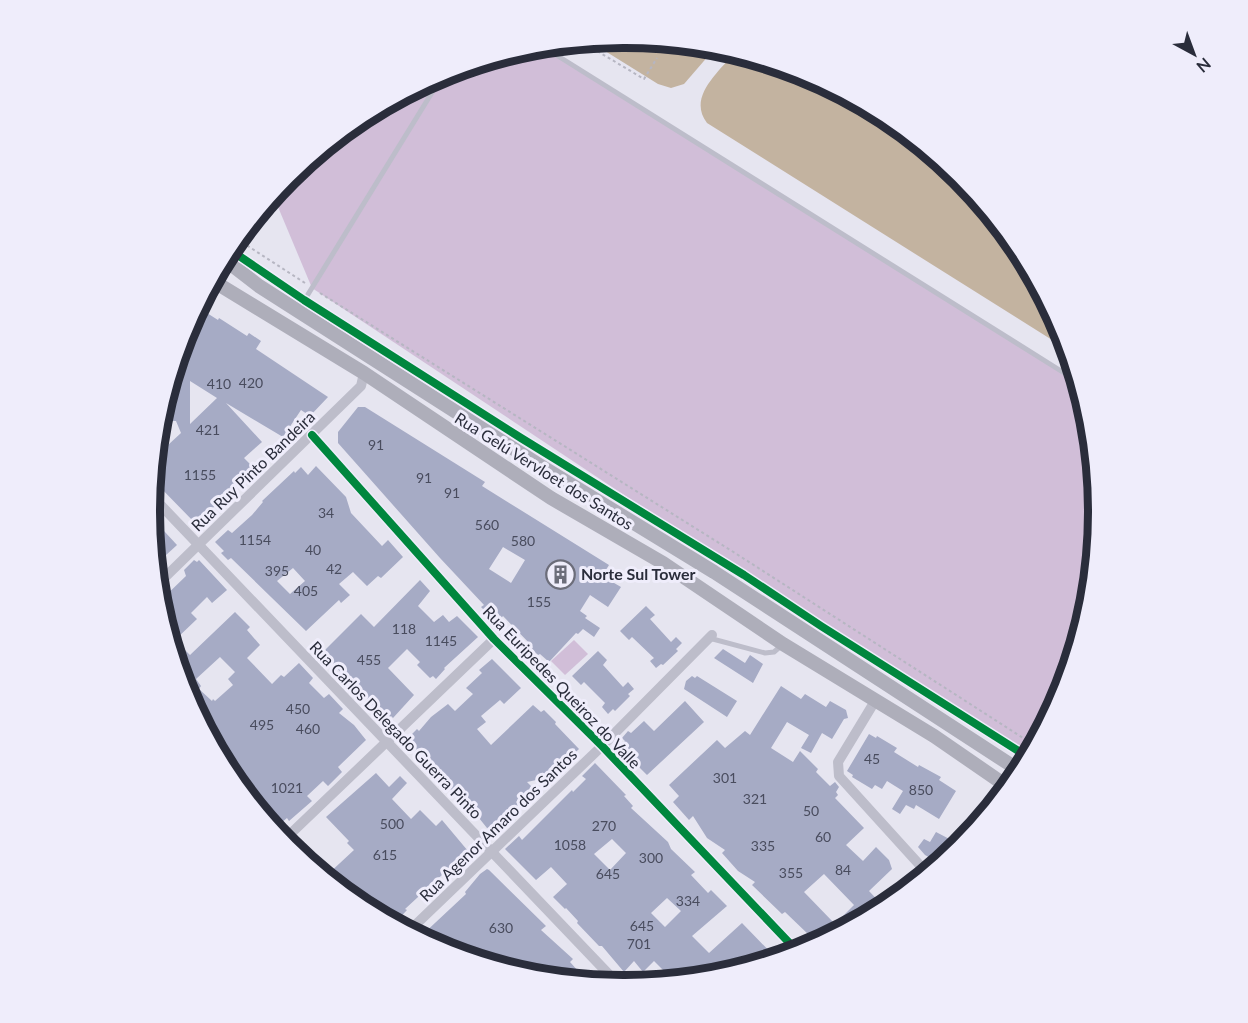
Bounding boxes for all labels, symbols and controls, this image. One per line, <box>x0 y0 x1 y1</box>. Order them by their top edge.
north arrow <box>1164 24 1224 84</box>
text: N <box>1193 54 1215 77</box>
house number: 420 <box>239 374 263 391</box>
house number: 410 <box>207 375 231 392</box>
street label: Rua Ruy Pinto Bandeira <box>187 407 318 535</box>
street label: Rua Gelú Vervloet dos Santos <box>452 408 637 533</box>
house number: 421 <box>196 421 220 438</box>
house number: 91 <box>368 436 384 453</box>
house number: 1155 <box>184 466 216 483</box>
house number: 91 <box>416 469 432 486</box>
house number: 91 <box>444 484 460 501</box>
house number: 34 <box>318 504 334 521</box>
house number: 560 <box>475 516 499 533</box>
house number: 1154 <box>239 531 271 548</box>
house number: 580 <box>511 532 535 549</box>
house number: 40 <box>305 541 321 558</box>
building icon: Norte Sul Tower <box>544 558 576 590</box>
house number: 42 <box>326 560 342 577</box>
house number: 395 <box>265 562 289 579</box>
place label: Norte Sul Tower <box>581 564 696 583</box>
house number: 405 <box>294 582 318 599</box>
house number: 155 <box>527 593 551 610</box>
street label: Rua Euripedes Queiroz do Valle <box>480 601 645 772</box>
house number: 118 <box>392 620 416 637</box>
house number: 1145 <box>425 632 457 649</box>
street label: Rua Carlos Delegado Guerra Pinto <box>306 637 486 822</box>
house number: 455 <box>357 651 381 668</box>
house number: 450 <box>286 700 310 717</box>
house number: 495 <box>250 716 274 733</box>
house number: 460 <box>296 720 320 737</box>
street label: Rua Agenor Amaro dos Santos <box>415 744 580 905</box>
house number: 45 <box>864 750 880 767</box>
house number: 301 <box>713 769 737 786</box>
house number: 1021 <box>271 779 303 796</box>
house number: 850 <box>909 781 933 798</box>
house number: 321 <box>743 790 767 807</box>
house number: 50 <box>803 802 819 819</box>
house number: 500 <box>380 815 404 832</box>
house number: 270 <box>592 817 616 834</box>
house number: 60 <box>815 828 831 845</box>
house number: 1058 <box>554 836 586 853</box>
house number: 335 <box>751 837 775 854</box>
house number: 615 <box>373 846 397 863</box>
house number: 300 <box>639 849 663 866</box>
house number: 84 <box>835 861 851 878</box>
house number: 355 <box>779 864 803 881</box>
house number: 645 <box>596 865 620 882</box>
house number: 334 <box>676 892 700 909</box>
house number: 645 <box>630 917 654 934</box>
house number: 630 <box>489 919 513 936</box>
house number: 701 <box>627 935 651 952</box>

